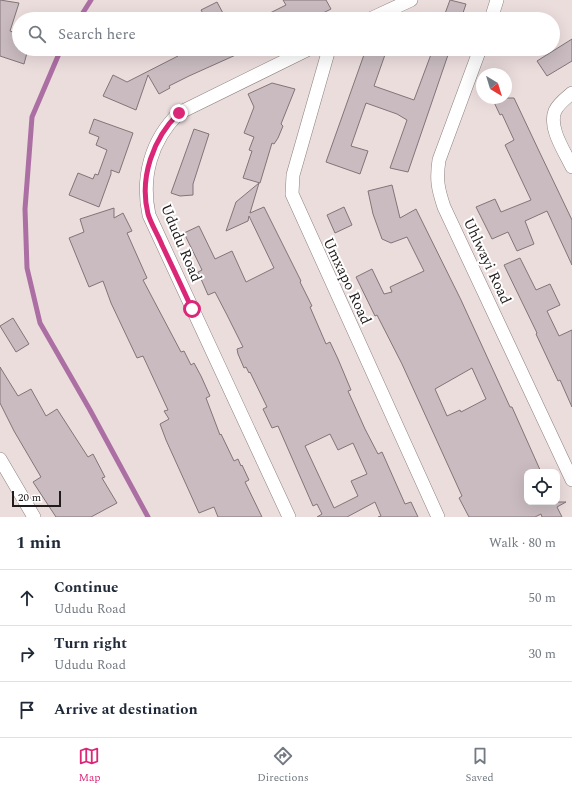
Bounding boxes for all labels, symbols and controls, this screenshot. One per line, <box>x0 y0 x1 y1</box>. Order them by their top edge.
search box <box>12 12 560 56</box>
icon: search <box>26 23 48 45</box>
text: Search here <box>58 23 136 46</box>
north arrow <box>476 68 512 104</box>
route end <box>170 104 188 122</box>
street label: Ududu Road <box>154 200 208 286</box>
street label: Uhlwayi Road <box>457 214 517 308</box>
street label: Umxapo Road <box>317 234 377 328</box>
route start <box>183 300 201 318</box>
map controls <box>524 469 560 505</box>
button: locate <box>524 469 560 505</box>
scale bar <box>12 489 61 508</box>
text: 20 m <box>18 489 41 506</box>
text: 1 min <box>16 530 61 556</box>
text: Walk · 80 m <box>489 533 556 553</box>
text: Continue <box>54 576 119 599</box>
icon: ahead <box>16 587 38 609</box>
text: 50 m <box>529 588 556 608</box>
text: Ududu Road <box>54 599 126 619</box>
text: Turn right <box>54 632 127 655</box>
icon: right <box>16 643 38 665</box>
text: 30 m <box>529 644 556 664</box>
text: Ududu Road <box>54 655 126 675</box>
text: Arrive at destination <box>54 698 198 721</box>
icon: arrive <box>16 699 38 721</box>
tab: Map <box>78 745 101 786</box>
tab: Directions <box>257 745 309 786</box>
tab: Saved <box>465 745 494 786</box>

